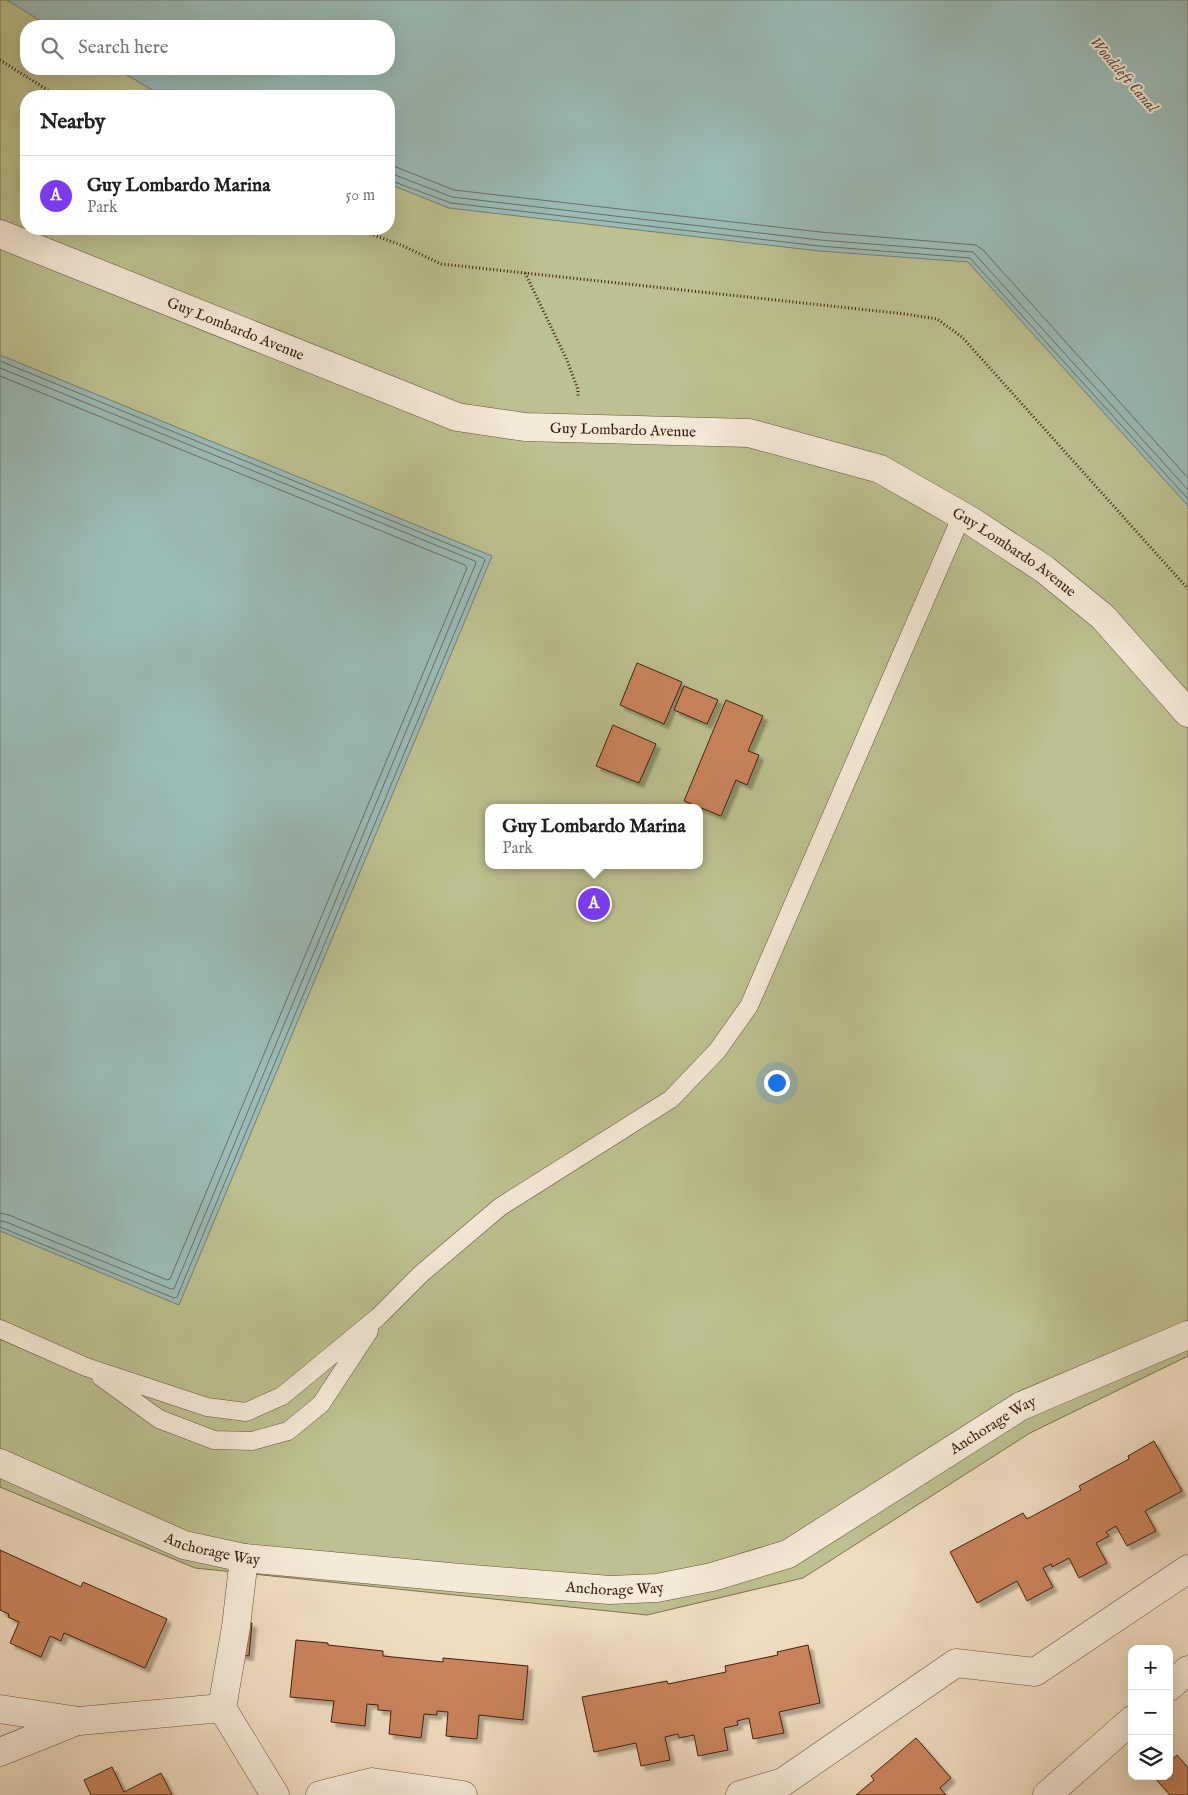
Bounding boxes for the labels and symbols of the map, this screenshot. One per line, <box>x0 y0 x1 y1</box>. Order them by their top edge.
water label: Woodcleft Canal <box>1085 33 1162 118</box>
street label: Guy Lombardo Avenue <box>164 292 307 364</box>
street label: Guy Lombardo Avenue <box>550 418 696 441</box>
street label: Guy Lombardo Avenue <box>949 503 1080 601</box>
pin: A <box>578 885 610 923</box>
your location <box>764 1070 790 1096</box>
street label: Anchorage Way <box>945 1391 1039 1459</box>
street label: Anchorage Way <box>161 1528 262 1569</box>
street label: Anchorage Way <box>564 1577 666 1600</box>

